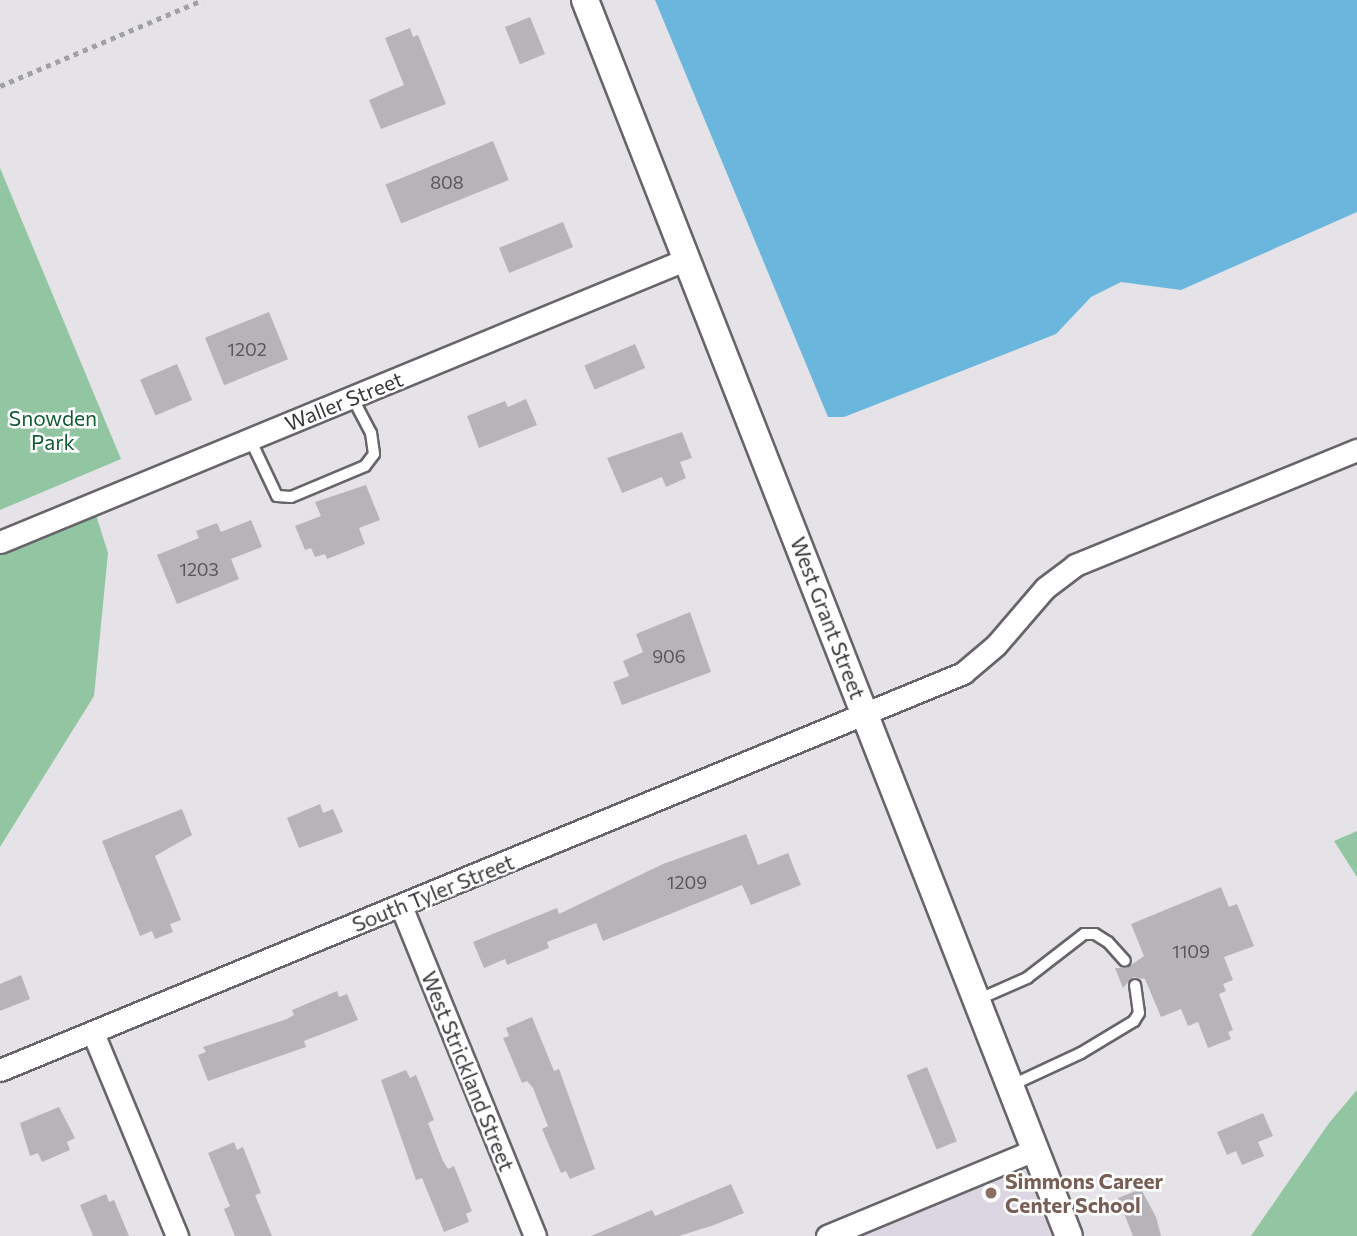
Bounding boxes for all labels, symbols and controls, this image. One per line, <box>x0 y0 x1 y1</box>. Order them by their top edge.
house number: 808 <box>430 171 464 193</box>
house number: 1202 <box>227 338 267 360</box>
street label: Waller Street <box>281 366 407 436</box>
park label: Snowden Park <box>9 405 97 455</box>
street label: West Grant Street <box>785 533 871 703</box>
house number: 1203 <box>179 558 219 580</box>
house number: 906 <box>652 645 686 667</box>
street label: South Tyler Street <box>348 849 518 937</box>
house number: 1209 <box>667 871 707 893</box>
house number: 1109 <box>1172 940 1210 962</box>
street label: West Strickland Street <box>416 967 520 1175</box>
place label: Simmons Career Center School <box>1005 1168 1163 1218</box>
marker: Simmons Career Center School <box>983 1185 999 1201</box>

